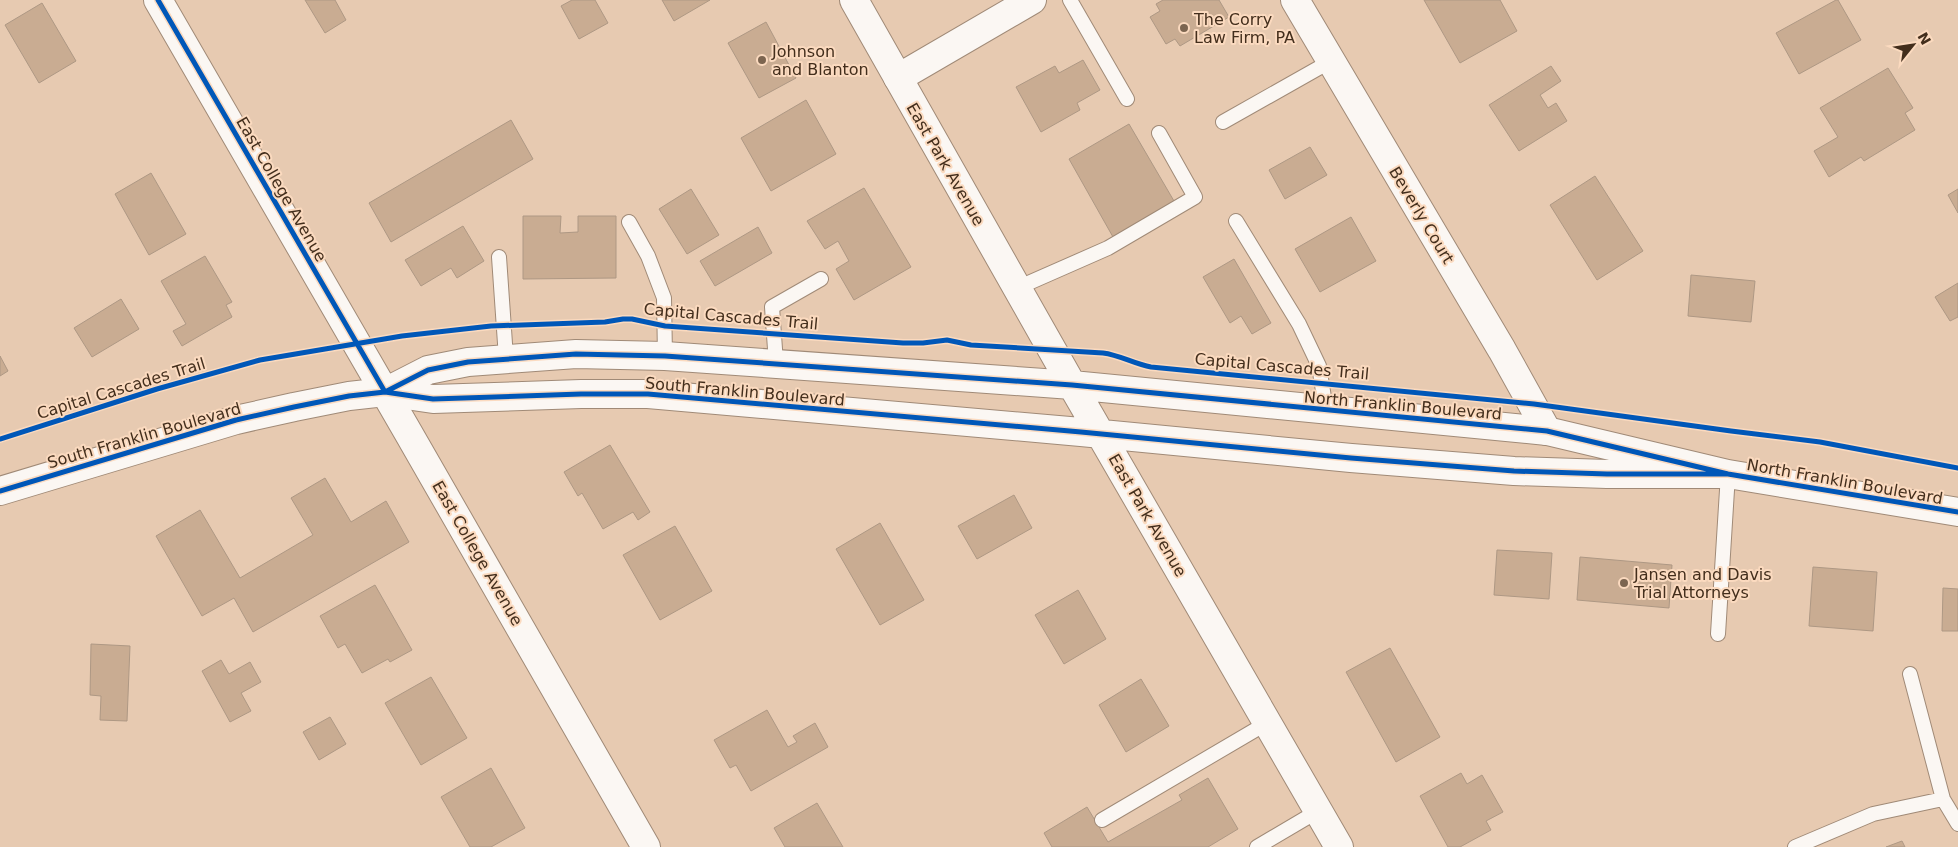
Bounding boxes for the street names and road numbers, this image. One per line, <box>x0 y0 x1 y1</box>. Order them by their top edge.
street label: East Park Avenue <box>903 99 988 229</box>
street label: East College Avenue <box>232 114 331 265</box>
street label: Beverly Court <box>1385 163 1458 267</box>
street label: Capital Cascades Trail <box>643 299 819 334</box>
street label: Capital Cascades Trail <box>1194 349 1370 384</box>
street label: Capital Cascades Trail <box>35 354 208 423</box>
street label: South Franklin Boulevard <box>644 373 846 410</box>
street label: North Franklin Boulevard <box>1303 387 1503 424</box>
street label: South Franklin Boulevard <box>45 399 243 472</box>
street label: East Park Avenue <box>1105 450 1190 580</box>
street label: North Franklin Boulevard <box>1745 455 1944 508</box>
street label: East College Avenue <box>428 478 527 629</box>

